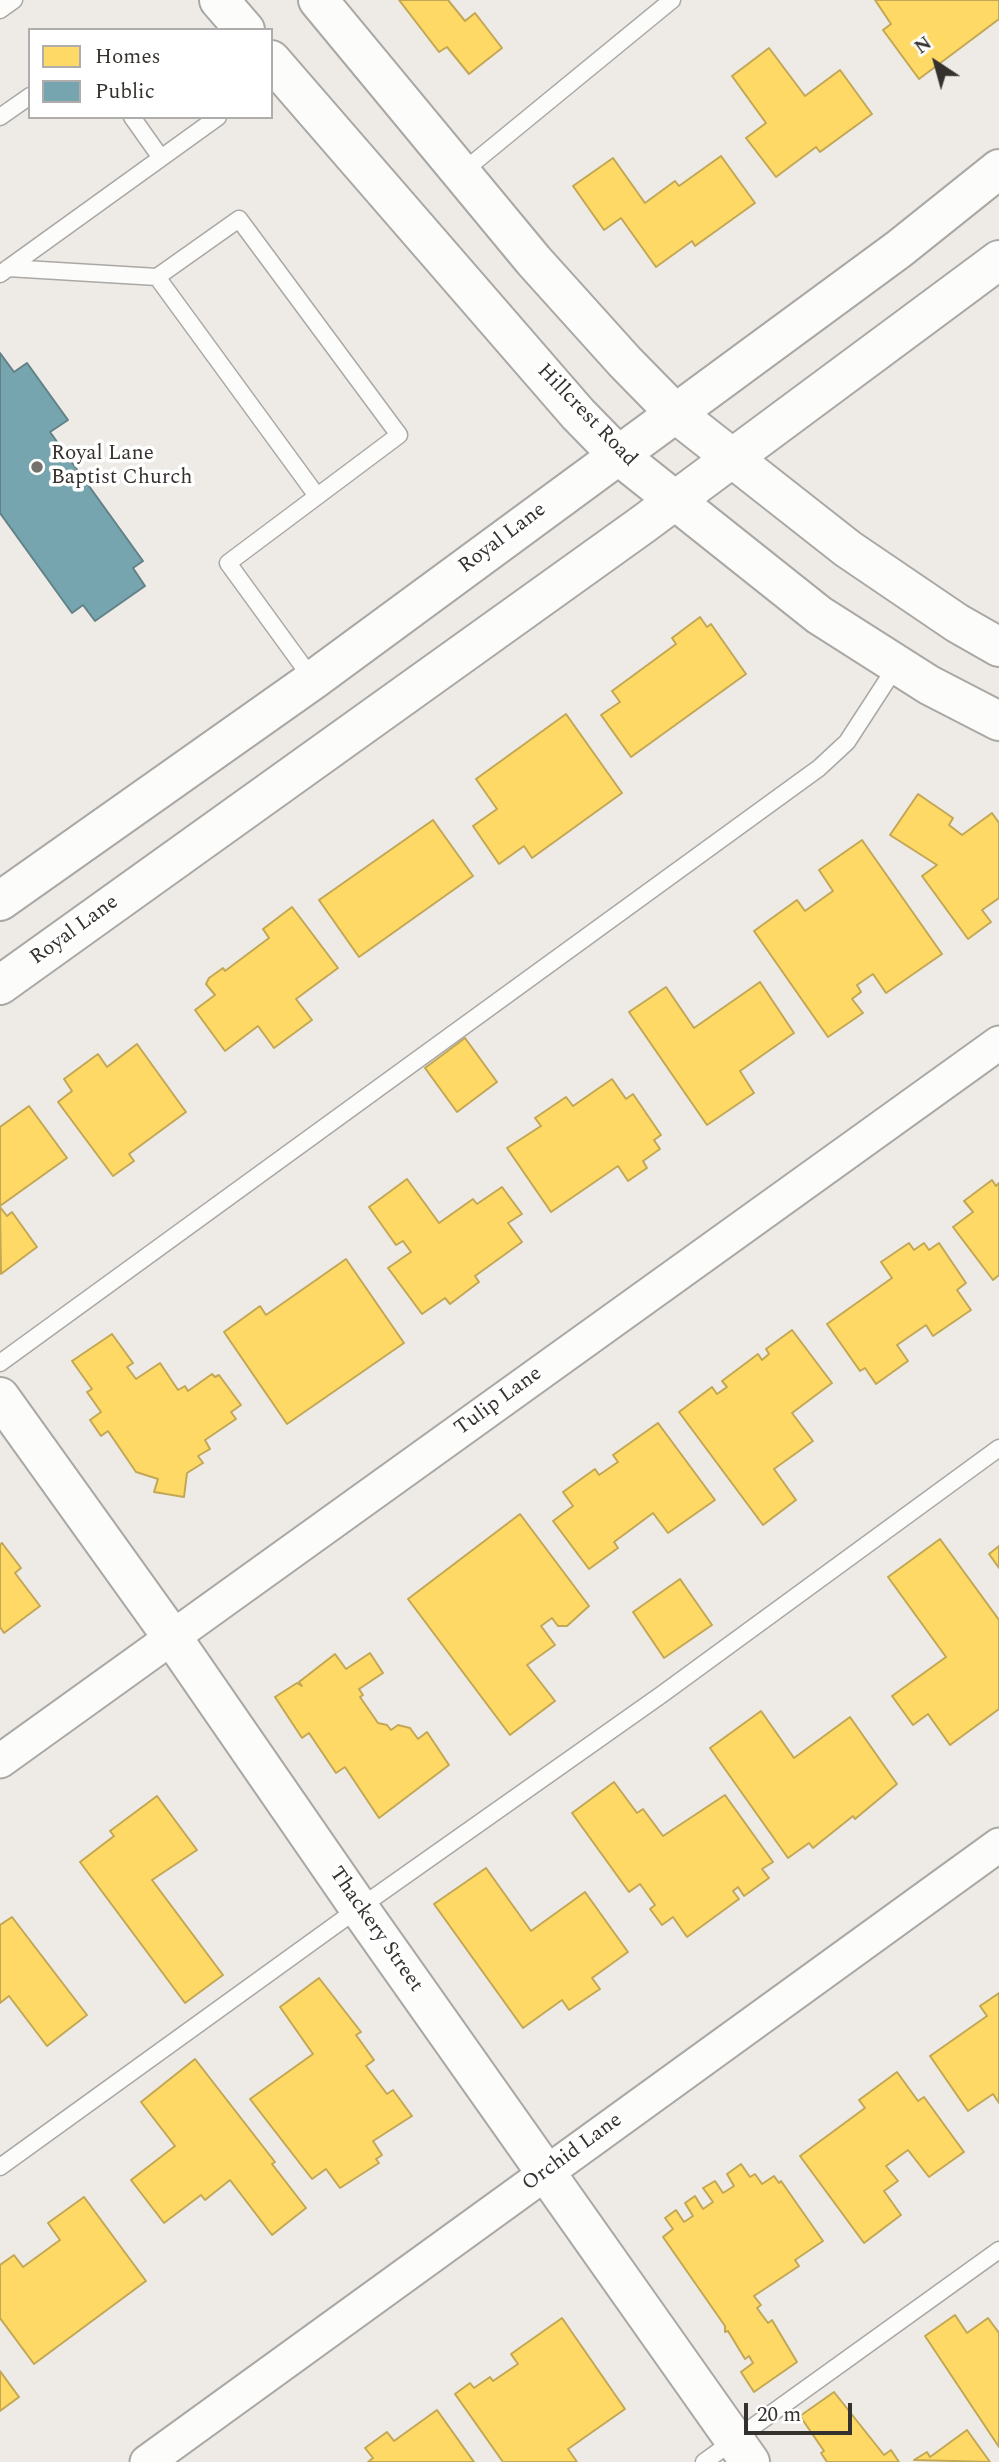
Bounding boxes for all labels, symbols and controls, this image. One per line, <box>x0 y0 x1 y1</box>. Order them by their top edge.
legend <box>28 28 273 119</box>
north arrow <box>901 28 971 98</box>
text: N <box>909 29 938 62</box>
text: Homes <box>95 41 161 73</box>
text: Public <box>95 76 155 108</box>
street label: Hillcrest Road <box>531 359 641 473</box>
place label: Royal Lane Baptist Church <box>51 442 192 492</box>
marker: Royal Lane Baptist Church <box>29 459 45 475</box>
street label: Royal Lane <box>454 498 552 580</box>
street label: Royal Lane <box>26 891 124 971</box>
street label: Tulip Lane <box>451 1362 547 1442</box>
street label: Thackery Street <box>323 1863 427 1997</box>
street label: Orchid Lane <box>518 2108 628 2198</box>
scale bar <box>747 2388 856 2432</box>
text: 20 m <box>757 2399 801 2431</box>

